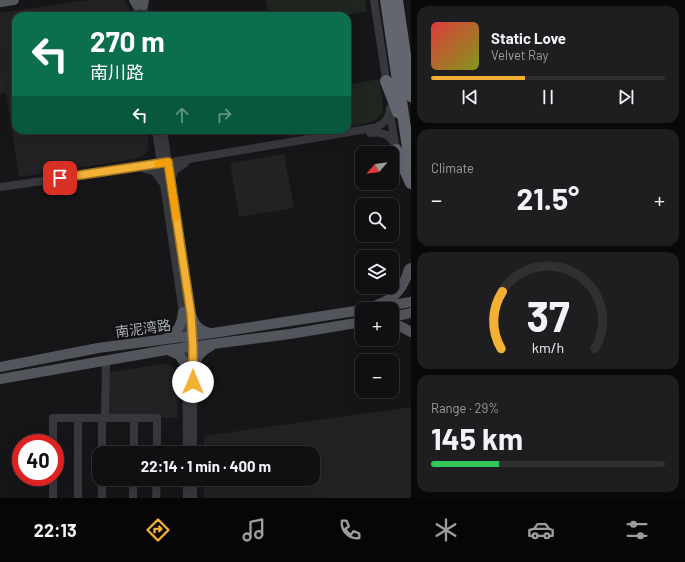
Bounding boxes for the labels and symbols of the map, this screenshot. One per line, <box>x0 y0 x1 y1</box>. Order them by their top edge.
north arrow <box>355 146 399 190</box>
pin <box>43 161 77 195</box>
street label: 南泥湾路 <box>114 316 172 340</box>
position arrow <box>172 361 214 403</box>
speed limit sign: 40 <box>12 434 64 486</box>

